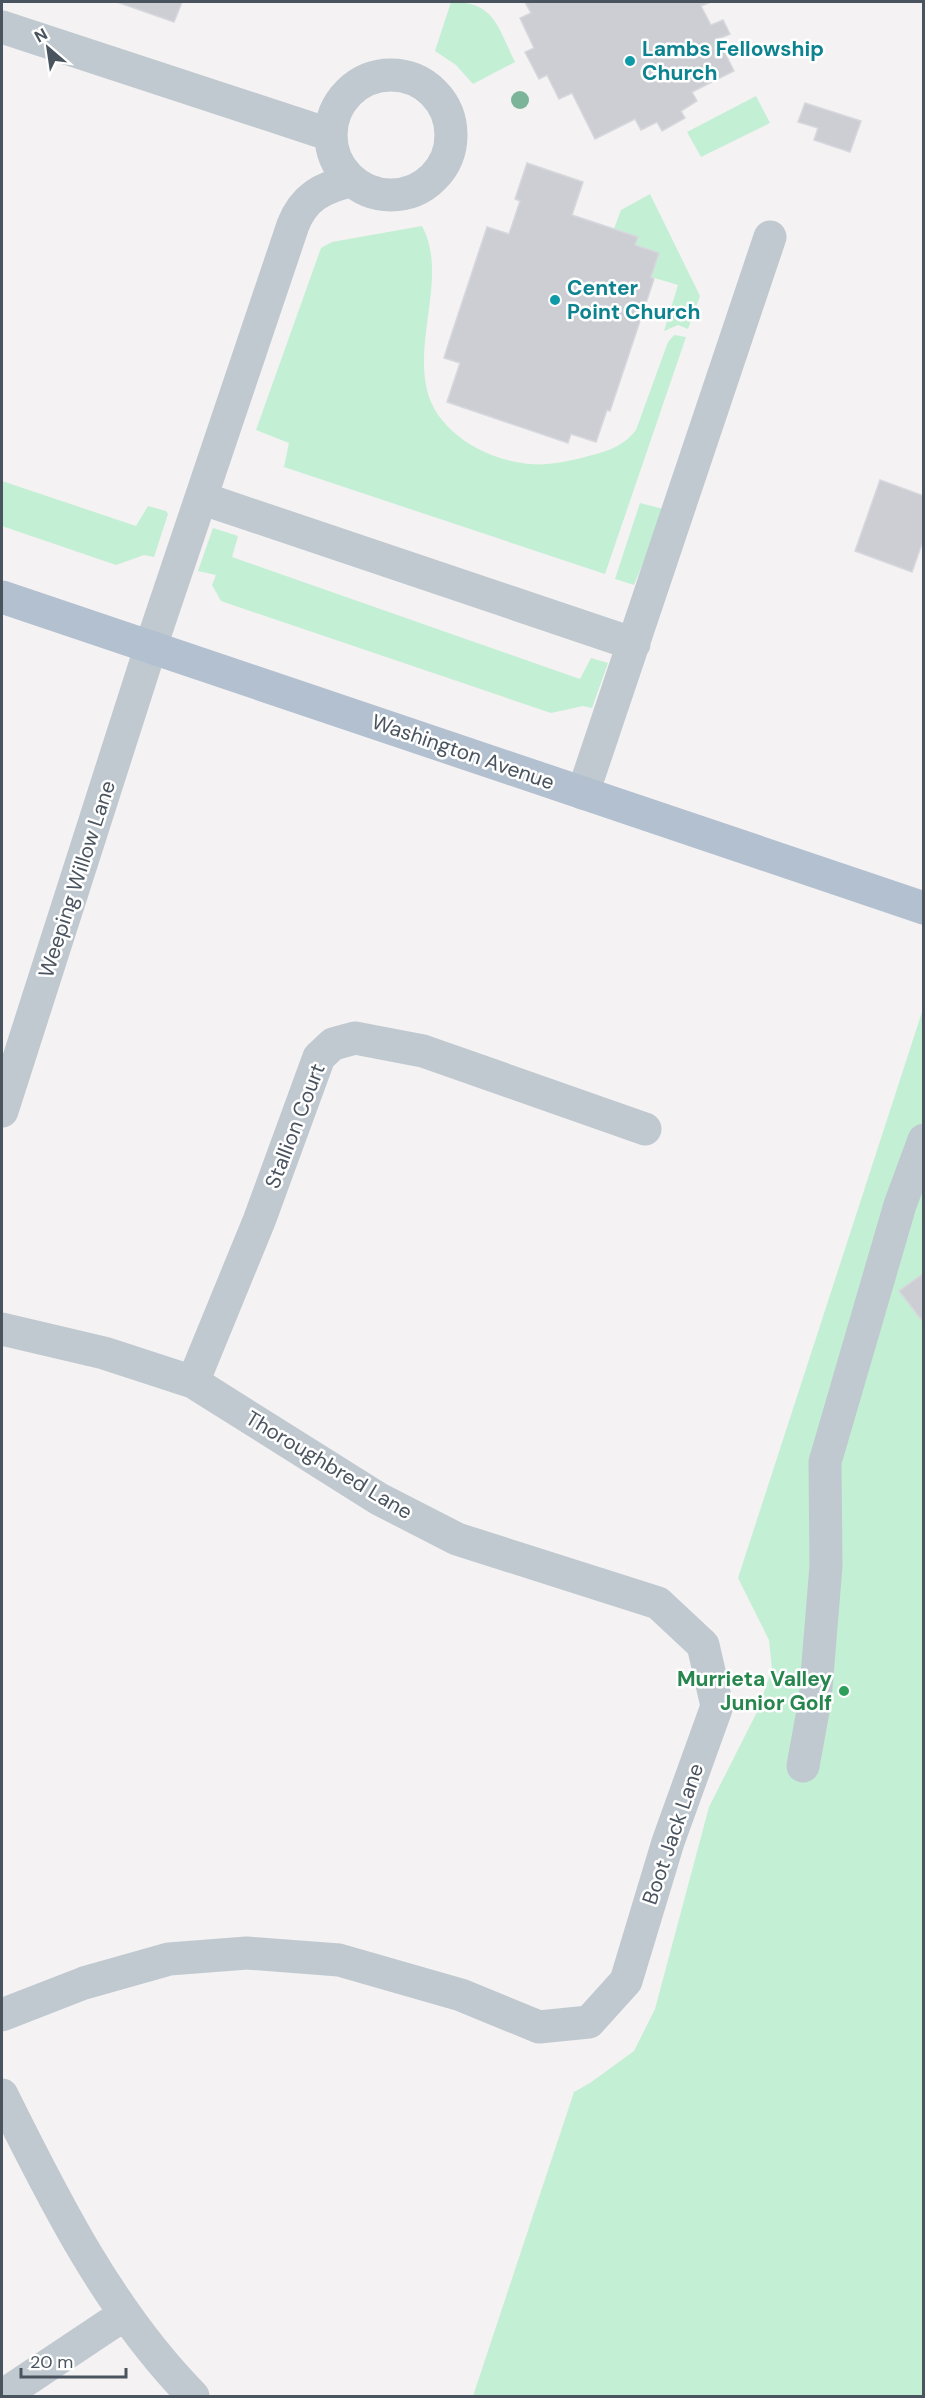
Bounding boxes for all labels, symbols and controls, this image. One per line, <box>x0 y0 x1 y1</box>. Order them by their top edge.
north arrow <box>18 18 78 78</box>
text: N <box>31 23 51 47</box>
place label: Lambs Fellowship Church <box>642 35 824 87</box>
marker: Lambs Fellowship Church <box>623 54 637 68</box>
place label: Center Point Church <box>567 274 700 326</box>
marker: Center Point Church <box>548 293 562 307</box>
street label: Washington Avenue <box>368 708 558 796</box>
street label: Weeping Willow Lane <box>32 777 122 981</box>
street label: Stallion Court <box>258 1059 332 1193</box>
street label: Thoroughbred Lane <box>241 1404 418 1526</box>
place label: Murrieta Valley Junior Golf <box>677 1665 832 1717</box>
marker: Murrieta Valley Junior Golf <box>837 1684 851 1698</box>
street label: Boot Jack Lane <box>636 1760 710 1908</box>
scale bar <box>21 2341 126 2379</box>
text: 20 m <box>30 2350 73 2374</box>

